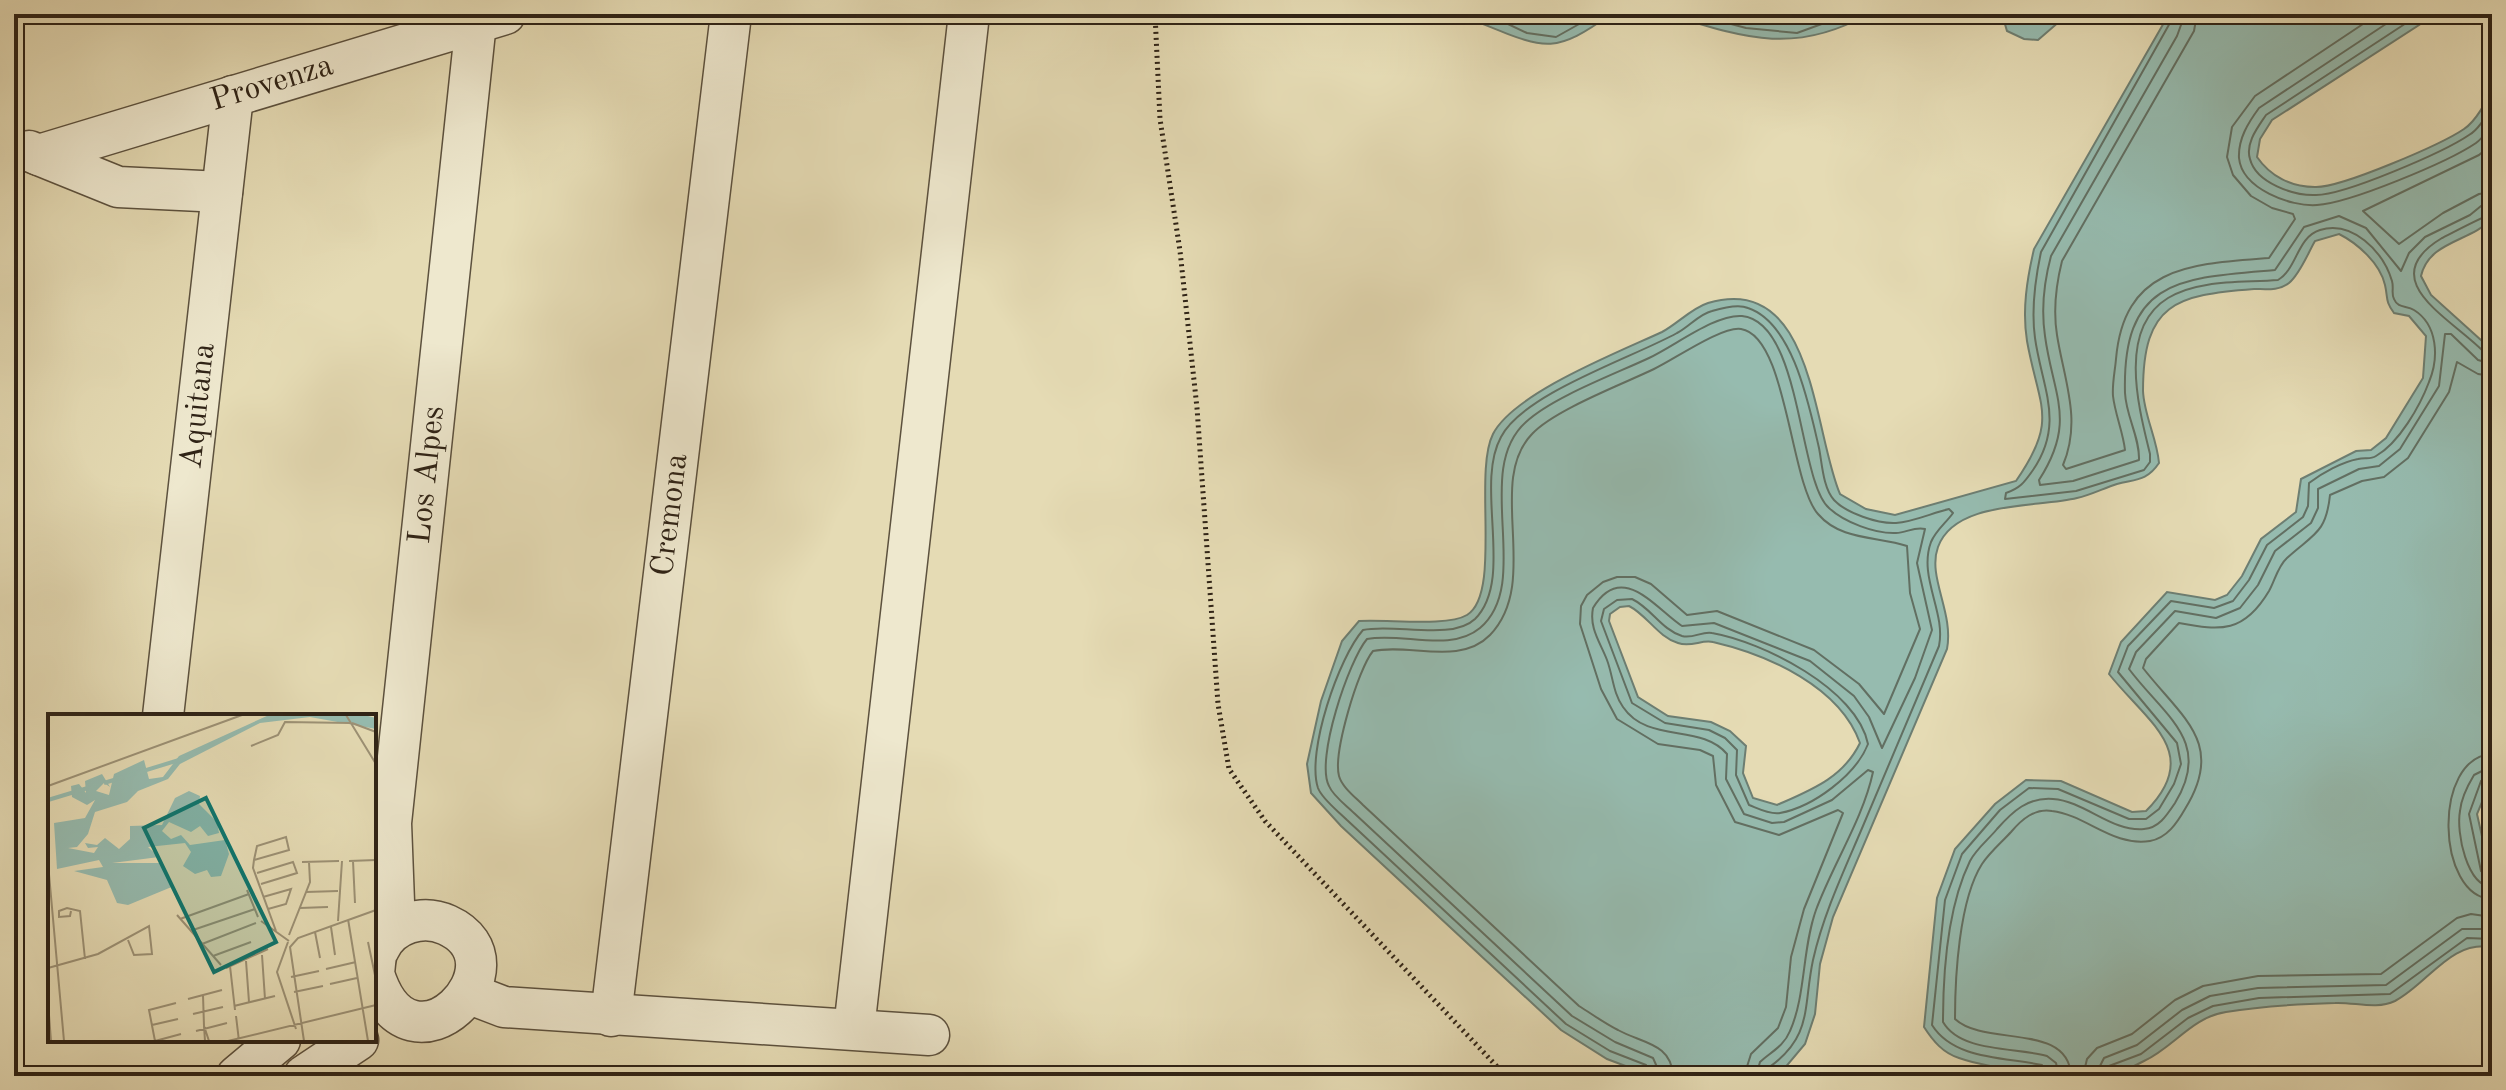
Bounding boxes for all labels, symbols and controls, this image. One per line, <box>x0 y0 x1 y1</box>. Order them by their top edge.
street label: Provenza <box>207 50 337 118</box>
street label: Aquitana <box>176 341 222 470</box>
street label: Los Alpes <box>405 404 451 546</box>
street label: Cremona <box>648 452 694 578</box>
inset map <box>48 714 376 1042</box>

